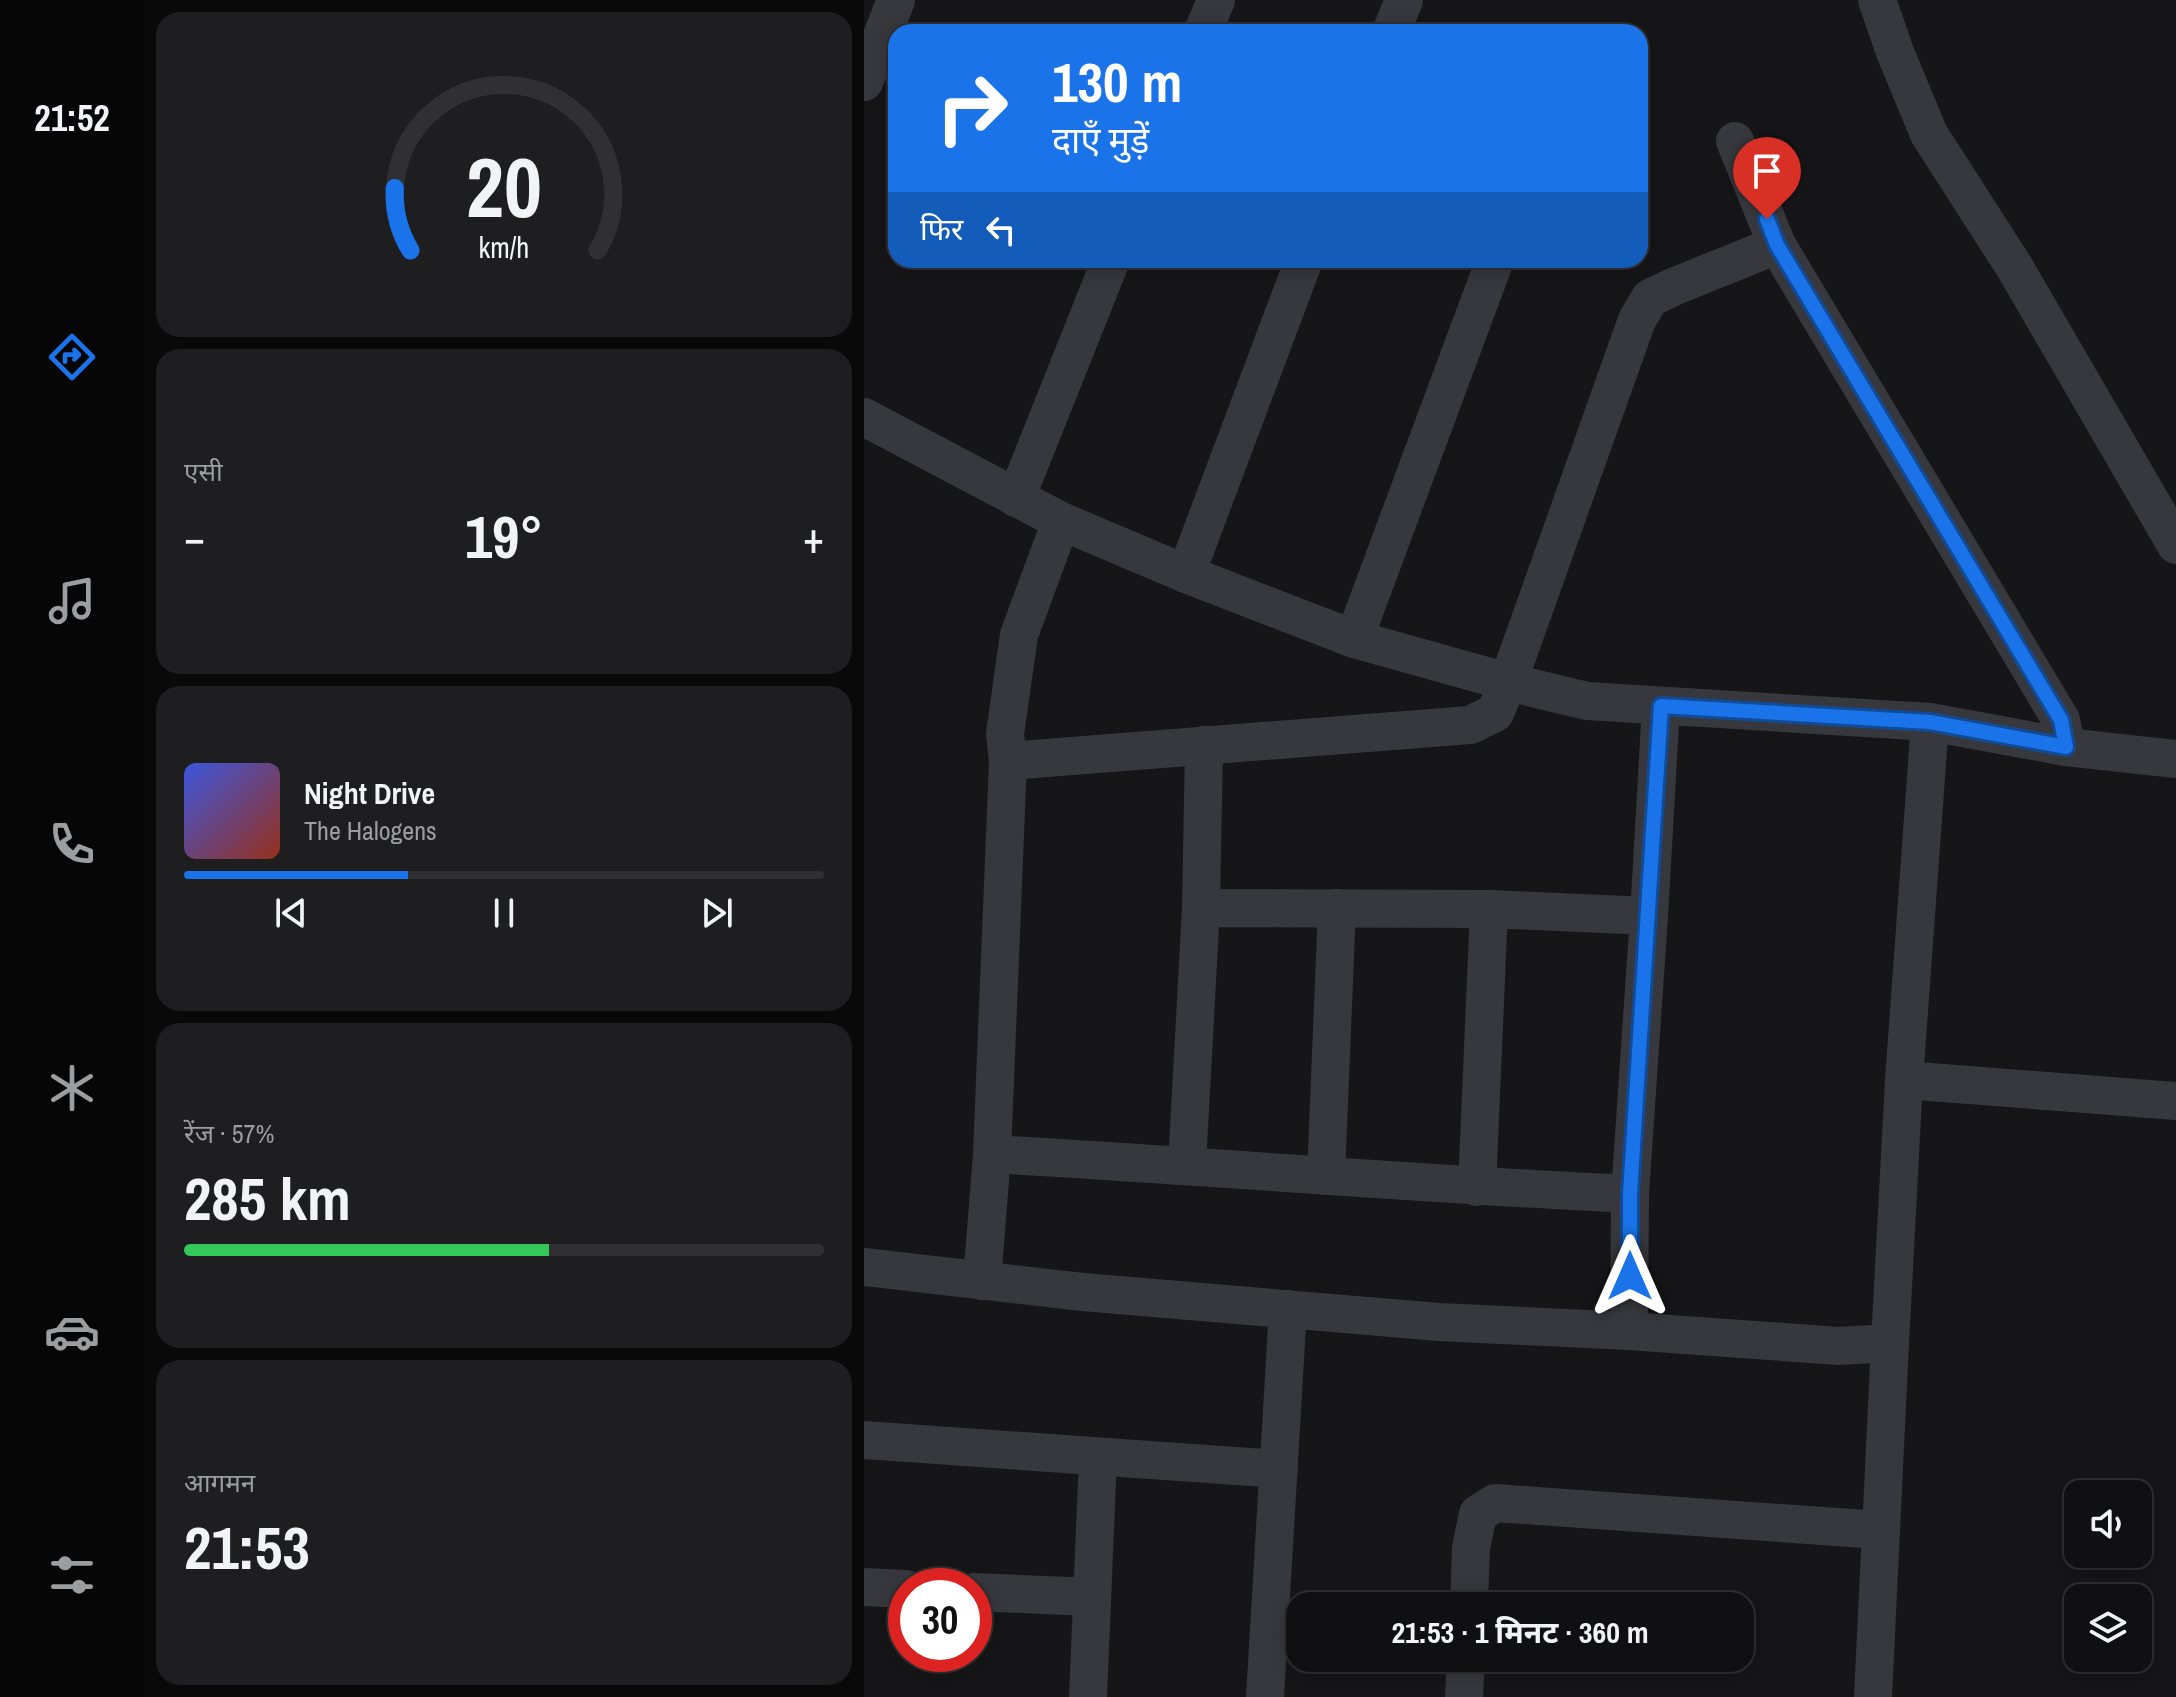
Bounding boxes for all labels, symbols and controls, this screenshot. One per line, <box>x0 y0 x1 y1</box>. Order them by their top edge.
text: 130 m <box>1052 44 1182 119</box>
icon: right <box>920 56 1024 160</box>
text: 21:52 <box>34 94 110 142</box>
text: दाएँ मुड़ें <box>1052 116 1149 164</box>
text: 20 <box>466 130 542 242</box>
pin <box>1733 137 1801 219</box>
icon: arrive <box>1745 149 1789 193</box>
icon: left <box>979 208 1023 252</box>
text: फिर <box>920 209 963 249</box>
text: km/h <box>479 228 529 267</box>
icon: directions <box>44 329 100 385</box>
text: एसी <box>184 454 223 489</box>
text: 19° <box>465 496 543 577</box>
text: − <box>184 507 205 567</box>
text: + <box>803 507 824 567</box>
icon: music <box>44 573 100 629</box>
text: Night Drive <box>304 773 435 813</box>
text: The Halogens <box>304 813 437 848</box>
icon: phone <box>44 816 100 872</box>
icon: previous <box>269 891 313 935</box>
icon: pause <box>482 891 526 935</box>
icon: next <box>695 891 739 935</box>
icon: climate <box>44 1060 100 1116</box>
text: रेंज · 57% <box>184 1116 274 1151</box>
text: 285 km <box>184 1158 351 1239</box>
position arrow <box>1588 1234 1672 1318</box>
icon: car <box>44 1304 100 1360</box>
text: आगमन <box>184 1465 255 1500</box>
map controls <box>2064 1480 2152 1672</box>
button: sound <box>2064 1480 2152 1568</box>
text: 21:53 <box>184 1507 310 1588</box>
icon: filters <box>44 1547 100 1603</box>
speed limit sign: 30 <box>888 1568 992 1672</box>
button: layers <box>2064 1584 2152 1672</box>
text: 21:53 · 1 मिनट · 360 m <box>1391 1612 1649 1652</box>

